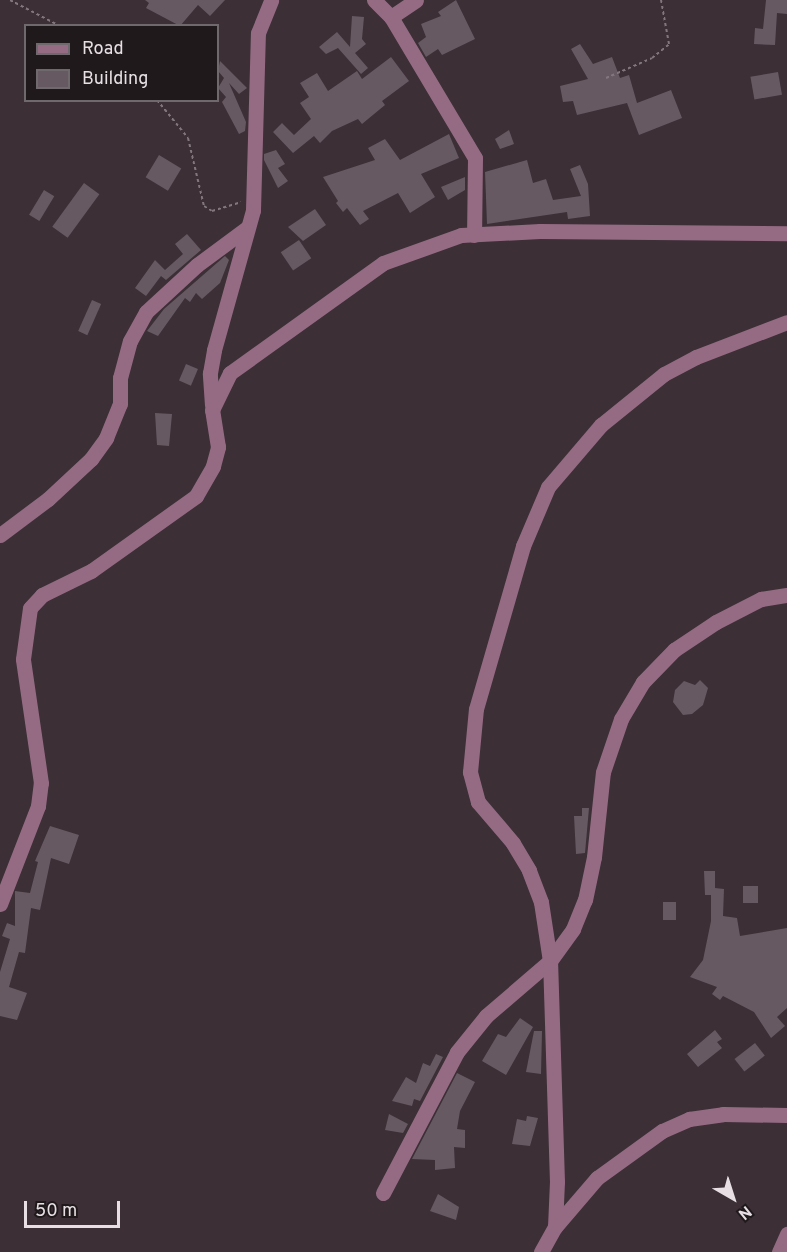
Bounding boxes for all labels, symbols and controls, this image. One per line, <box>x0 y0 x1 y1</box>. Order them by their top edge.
legend <box>24 24 219 102</box>
text: Road <box>82 38 124 61</box>
text: Building <box>82 68 148 91</box>
north arrow <box>703 1168 763 1228</box>
scale bar <box>27 1189 123 1227</box>
text: 50 m <box>35 1200 77 1223</box>
text: N <box>734 1201 755 1223</box>

